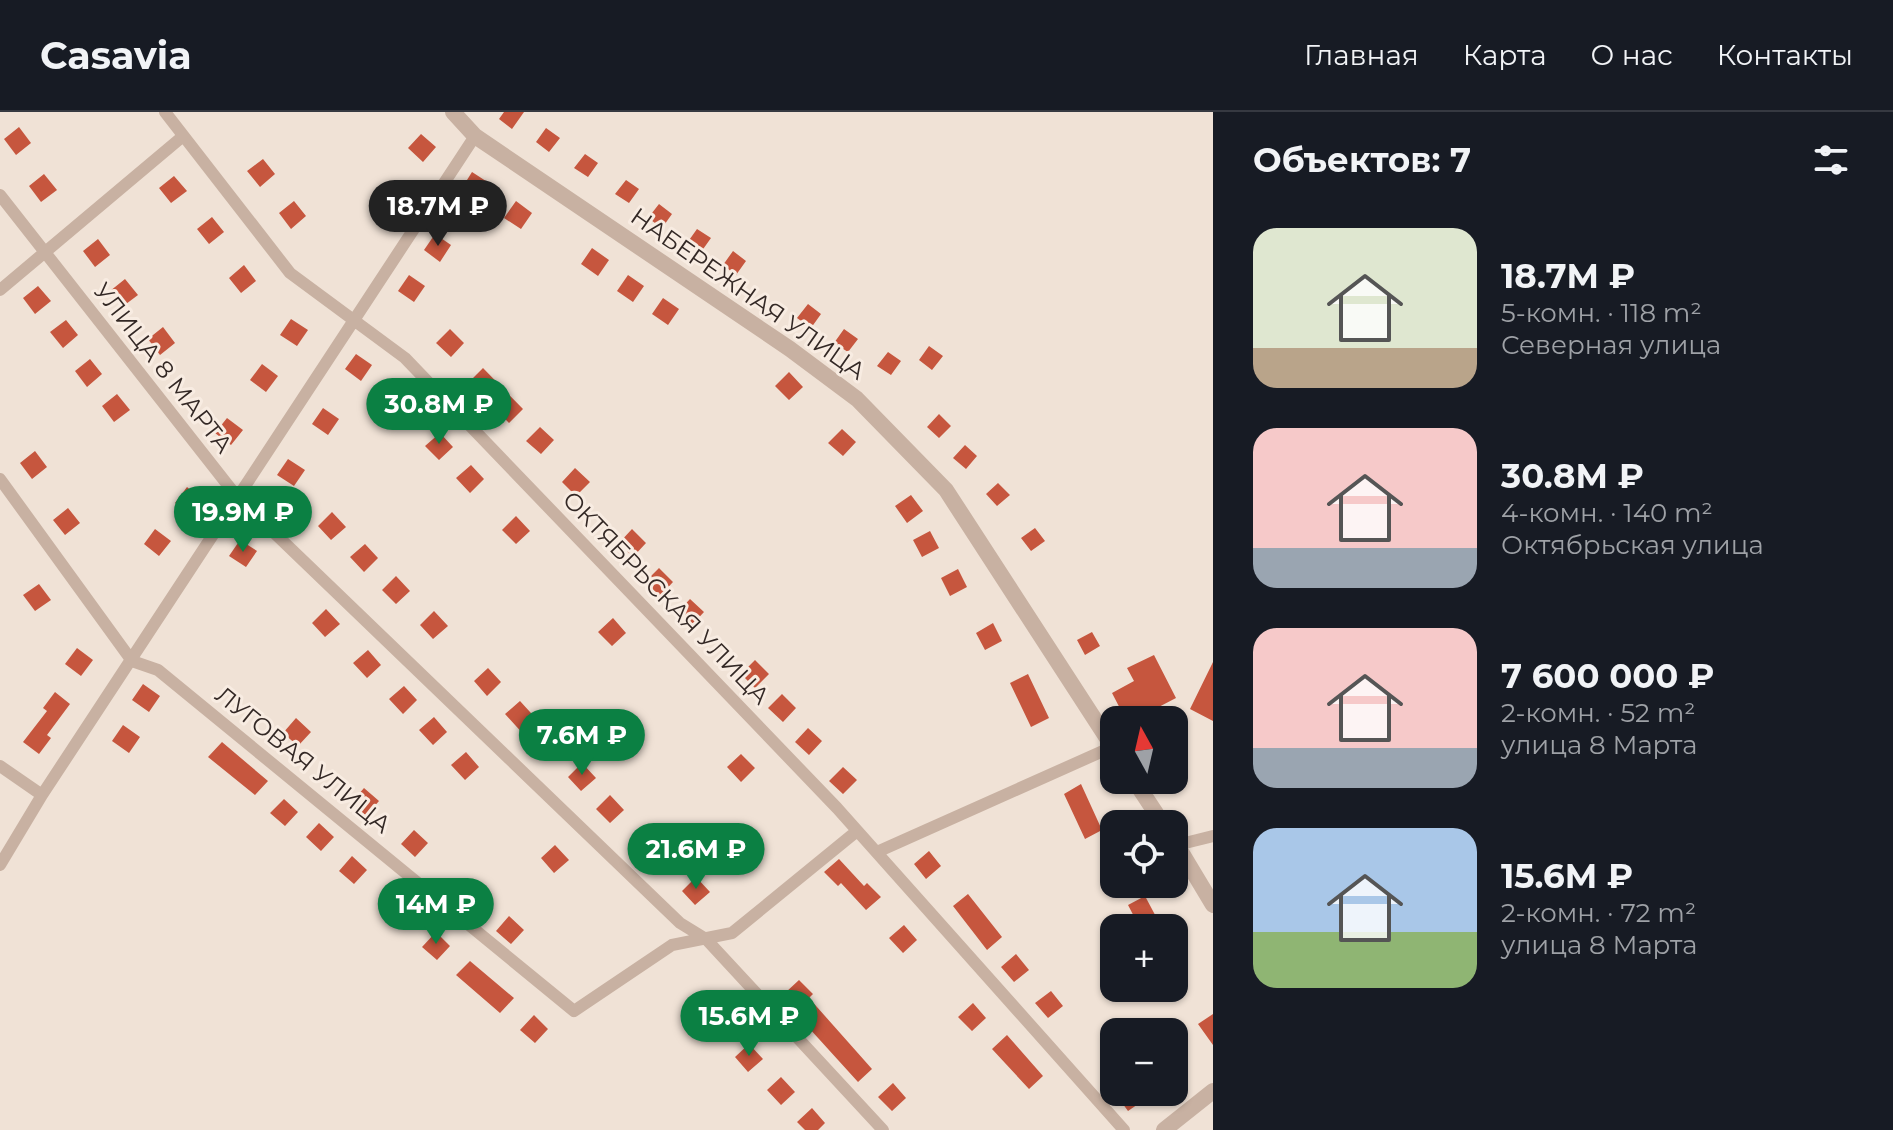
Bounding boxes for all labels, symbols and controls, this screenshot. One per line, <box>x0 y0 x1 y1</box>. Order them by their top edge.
text: Casavia <box>40 32 192 79</box>
text: Главная <box>1304 38 1419 72</box>
text: Карта <box>1463 38 1547 72</box>
text: О нас <box>1591 38 1673 72</box>
text: Контакты <box>1717 38 1853 72</box>
icon: filters <box>1809 138 1853 182</box>
text: Объектов: 7 <box>1253 139 1471 181</box>
pin: 18.7M ₽ <box>364 180 512 248</box>
text: 18.7M ₽ <box>387 190 489 222</box>
street label: НАБЕРЕЖНАЯ УЛИЦА <box>625 201 871 386</box>
text: 18.7M ₽ <box>1501 255 1635 297</box>
icon: home <box>1317 260 1413 356</box>
street label: УЛИЦА 8 МАРТА <box>88 277 239 459</box>
text: 5-комн. · 118 m² <box>1501 297 1702 329</box>
text: Северная улица <box>1501 329 1721 361</box>
pin: 30.8M ₽ <box>365 378 513 446</box>
text: 30.8M ₽ <box>384 388 494 420</box>
text: 30.8M ₽ <box>1501 455 1644 497</box>
icon: home <box>1317 460 1413 556</box>
street label: ОКТЯБРЬСКАЯ УЛИЦА <box>557 485 776 710</box>
pin: 19.9M ₽ <box>169 486 317 554</box>
text: 19.9M ₽ <box>192 496 294 528</box>
text: 4-комн. · 140 m² <box>1501 497 1713 529</box>
text: Октябрьская улица <box>1501 529 1764 561</box>
text: 7 600 000 ₽ <box>1501 655 1714 697</box>
icon: home <box>1317 660 1413 756</box>
street label: ЛУГОВАЯ УЛИЦА <box>210 680 397 839</box>
text: 2-комн. · 52 m² <box>1501 697 1695 729</box>
north arrow <box>1100 706 1188 794</box>
map controls <box>1100 706 1188 1106</box>
pin: 7.6M ₽ <box>517 709 647 777</box>
text: 7.6M ₽ <box>537 719 627 751</box>
text: улица 8 Марта <box>1501 729 1697 761</box>
button: locate <box>1100 810 1188 898</box>
pin: 21.6M ₽ <box>622 823 770 891</box>
text: 21.6M ₽ <box>646 833 746 865</box>
text: 15.6M ₽ <box>1501 855 1633 897</box>
icon: home <box>1317 860 1413 956</box>
pin: 14M ₽ <box>380 878 492 946</box>
text: 14M ₽ <box>396 888 476 920</box>
text: 2-комн. · 72 m² <box>1501 897 1696 929</box>
button: + <box>1100 914 1188 1002</box>
text: улица 8 Марта <box>1501 929 1697 961</box>
pin: 15.6M ₽ <box>675 990 823 1058</box>
text: 15.6M ₽ <box>698 1000 800 1032</box>
button: − <box>1100 1018 1188 1106</box>

